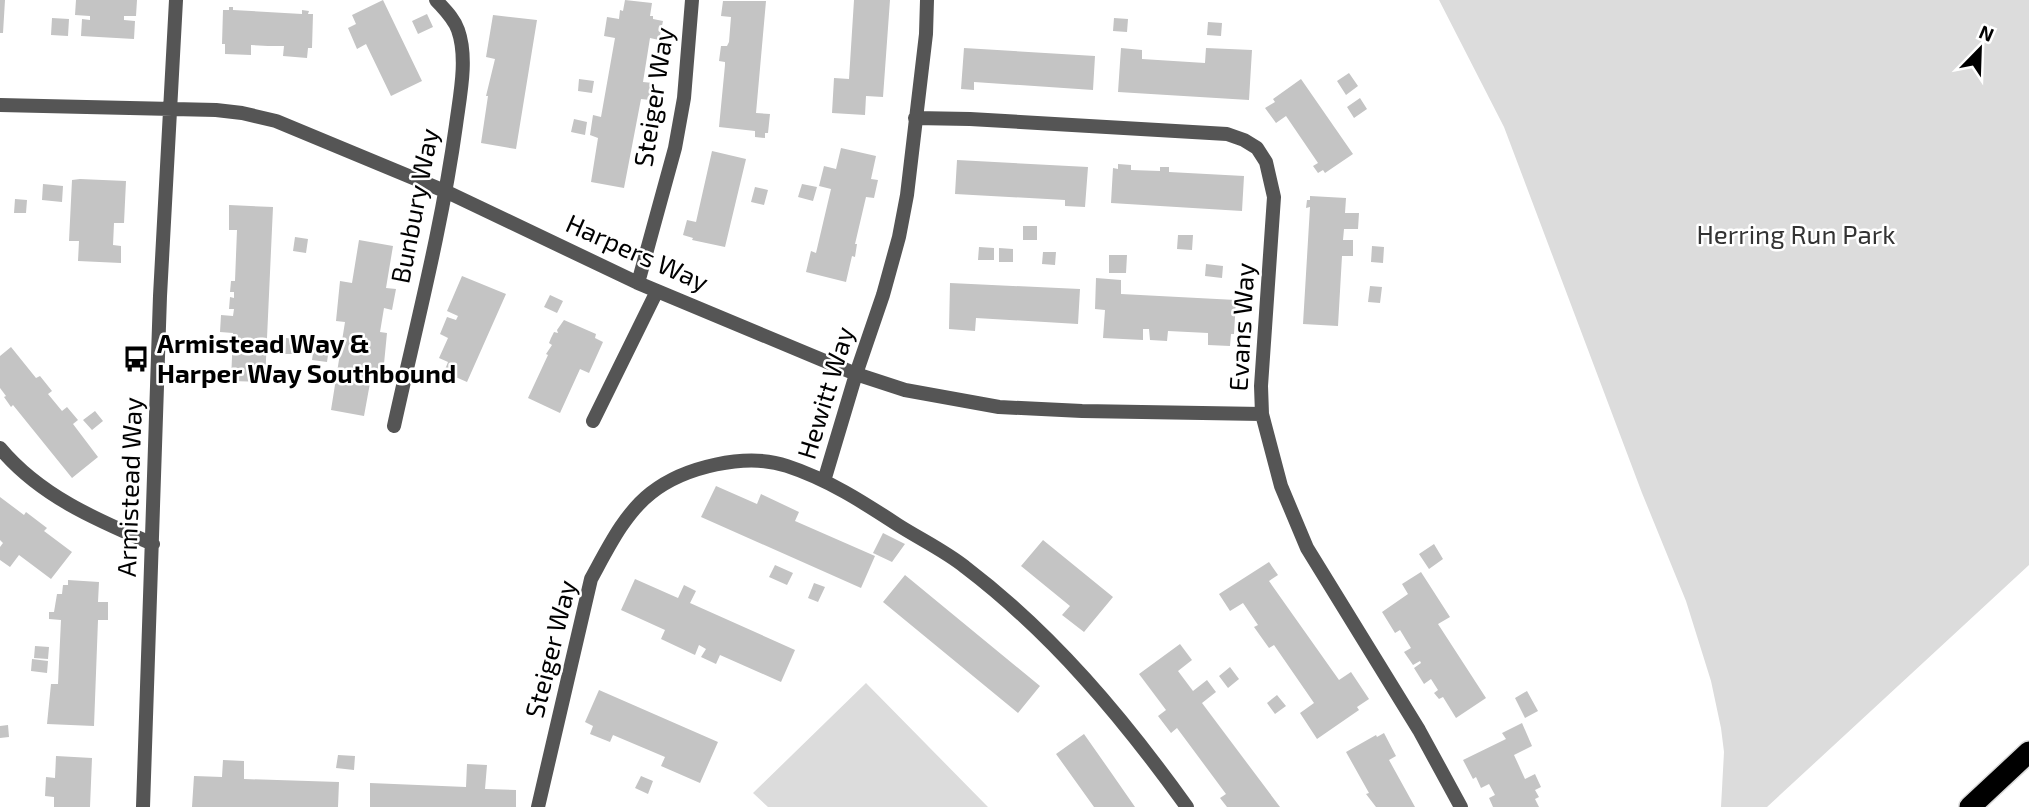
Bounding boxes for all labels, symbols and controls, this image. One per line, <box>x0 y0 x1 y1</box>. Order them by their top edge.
north arrow <box>1945 14 2015 84</box>
text: N <box>1976 20 1998 46</box>
street label: Steiger Way <box>626 25 679 169</box>
street label: Bunbury Way <box>383 125 444 286</box>
street label: Harpers Way <box>562 206 714 297</box>
park label: Herring Run Park <box>1696 218 1896 249</box>
street label: Evans Way <box>1222 262 1259 392</box>
street label: Hewitt Way <box>790 322 859 463</box>
place label: Armistead Way & Harper Way Southbound <box>157 327 456 389</box>
bus stop icon: Armistead Way & Harper Way Southbound <box>121 344 151 374</box>
street label: Armistead Way <box>110 396 147 577</box>
street label: Steiger Way <box>517 576 582 721</box>

